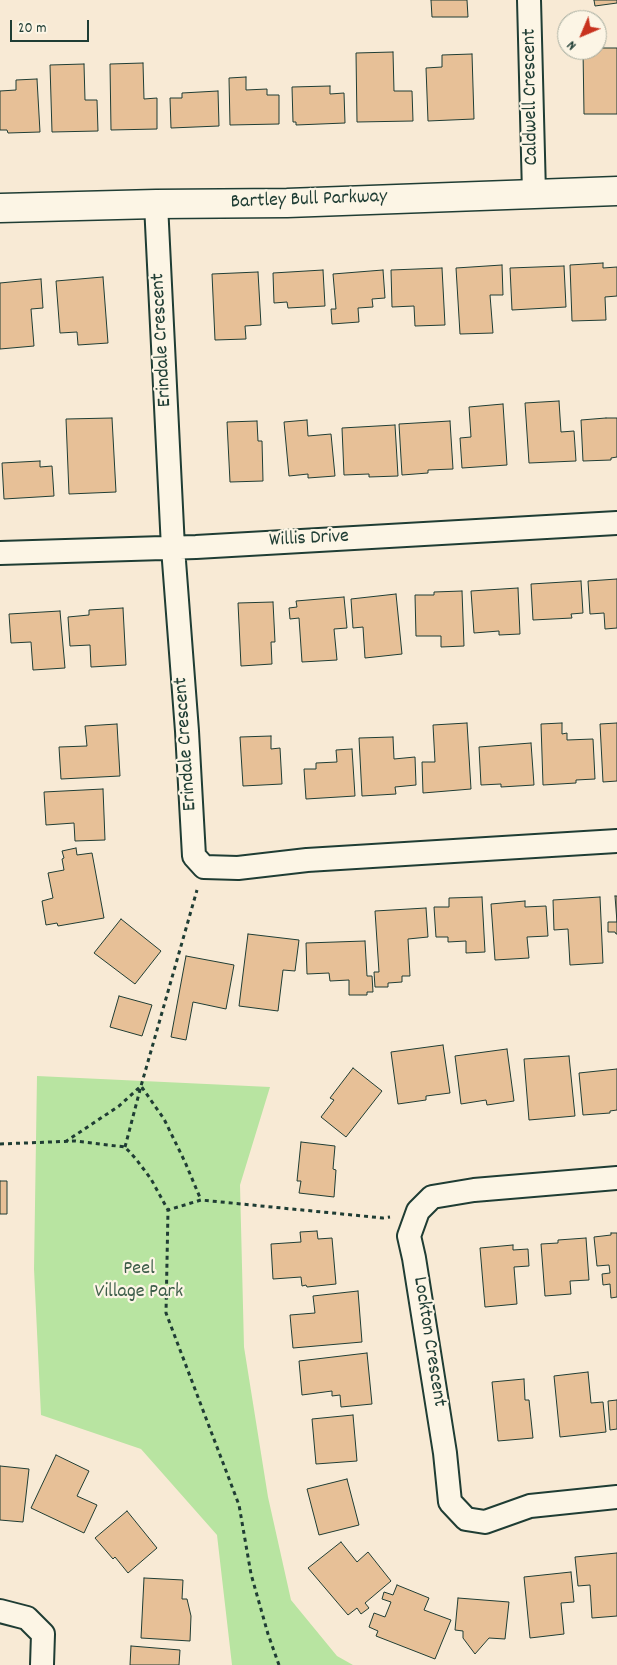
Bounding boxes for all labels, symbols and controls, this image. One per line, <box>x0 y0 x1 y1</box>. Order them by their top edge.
scale bar <box>12 10 91 42</box>
north arrow <box>557 10 607 60</box>
text: 20 m <box>18 18 46 40</box>
street label: Caldwell Crescent <box>519 28 545 166</box>
text: N <box>563 35 582 54</box>
street label: Bartley Bull Parkway <box>230 186 388 216</box>
street label: Erindale Crescent <box>148 272 178 408</box>
street label: Willis Drive <box>268 526 350 554</box>
street label: Erindale Crescent <box>170 676 204 812</box>
park label: Peel Village Park <box>95 1258 183 1305</box>
street label: Lockton Crescent <box>406 1275 450 1409</box>

